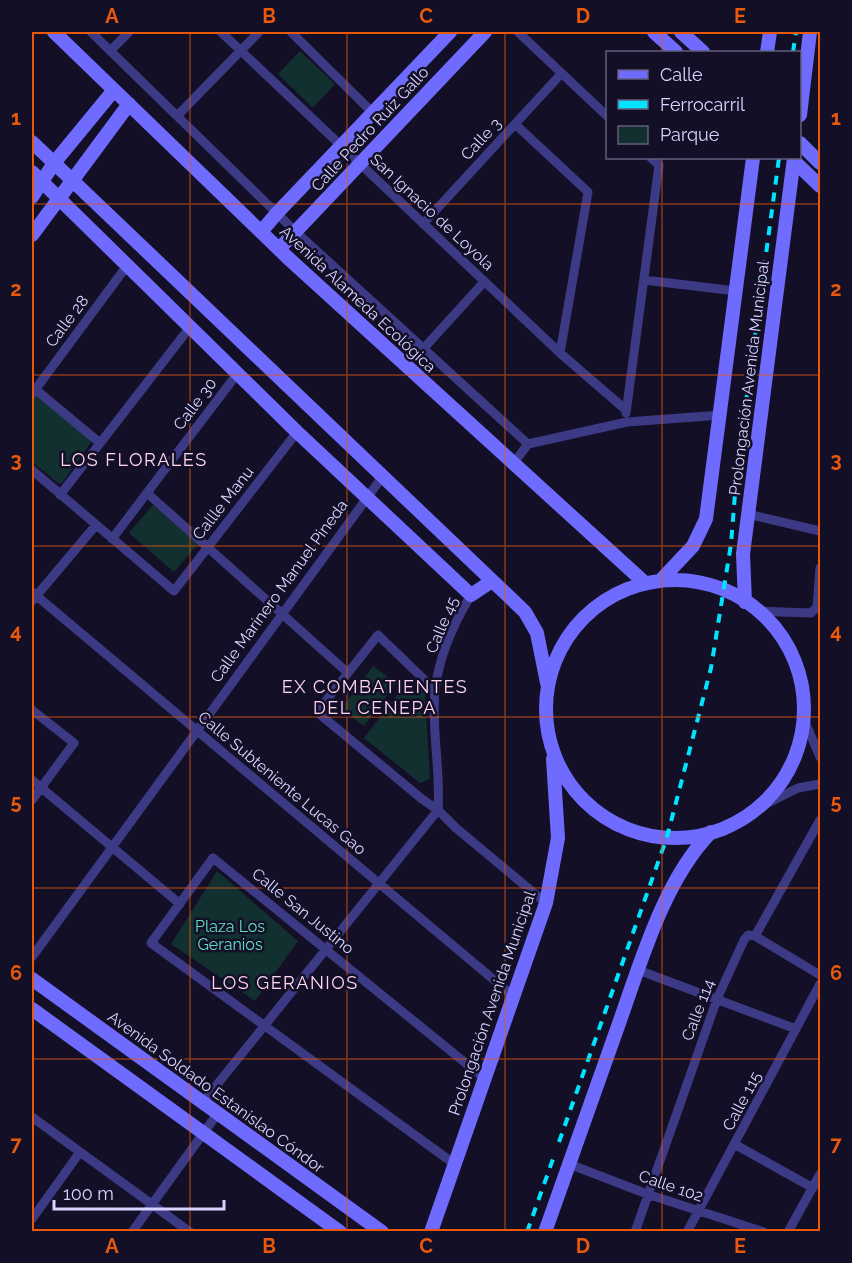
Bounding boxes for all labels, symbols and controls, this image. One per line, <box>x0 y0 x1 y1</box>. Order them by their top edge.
text: A <box>105 4 119 28</box>
text: B <box>262 4 276 28</box>
text: C <box>419 4 433 28</box>
text: D <box>576 4 590 28</box>
text: E <box>734 4 746 28</box>
legend <box>606 51 801 159</box>
street label: Calle Pedro Ruiz Gallo <box>307 63 433 195</box>
text: Calle <box>660 64 703 85</box>
text: Ferrocarril <box>660 94 745 115</box>
text: 1 <box>11 106 21 130</box>
text: 1 <box>831 106 841 130</box>
street label: Calle 3 <box>457 114 505 164</box>
text: Parque <box>660 124 720 145</box>
street label: San Ignacio de Loyola <box>366 150 498 274</box>
street label: Avenida Alameda Ecológica <box>276 222 440 376</box>
street label: Prolongación Avenida Municipal <box>725 259 773 496</box>
text: 2 <box>10 277 22 301</box>
text: 2 <box>830 277 842 301</box>
street label: Calle 28 <box>41 291 93 351</box>
street label: Calle 30 <box>169 374 221 434</box>
text: 3 <box>10 448 22 472</box>
text: 3 <box>830 448 842 472</box>
district label: LOS FLORALES <box>60 449 208 470</box>
street label: Callle Manu <box>189 463 257 543</box>
street label: Calle Marinero Manuel Pineda <box>206 496 352 686</box>
street label: Calle 45 <box>422 594 462 656</box>
text: 4 <box>10 619 22 643</box>
text: 4 <box>830 619 842 643</box>
district label: EX COMBATIENTES DEL CENEPA <box>282 676 468 718</box>
street label: Calle Subteniente Lucas Gao <box>194 707 370 859</box>
text: 5 <box>10 790 22 814</box>
text: 5 <box>830 790 842 814</box>
street label: Calle San Justino <box>248 864 358 958</box>
street label: Prolongación Avenida Municipal <box>445 888 540 1118</box>
park label: Plaza Los Geranios <box>195 917 265 954</box>
text: 6 <box>10 961 22 985</box>
text: 6 <box>830 961 842 985</box>
district label: LOS GERANIOS <box>211 972 359 993</box>
street label: Calle 114 <box>678 976 718 1043</box>
street label: Avenida Soldado Estanislao Cóndor <box>104 1007 328 1177</box>
street label: Calle 115 <box>719 1068 766 1134</box>
text: 7 <box>10 1132 22 1156</box>
text: 7 <box>830 1132 842 1156</box>
street label: Calle 102 <box>636 1166 706 1206</box>
scale bar <box>54 1173 224 1211</box>
text: 100 m <box>63 1183 114 1204</box>
text: A <box>105 1234 119 1258</box>
text: B <box>262 1234 276 1258</box>
text: C <box>419 1234 433 1258</box>
text: D <box>576 1234 590 1258</box>
text: E <box>734 1234 746 1258</box>

